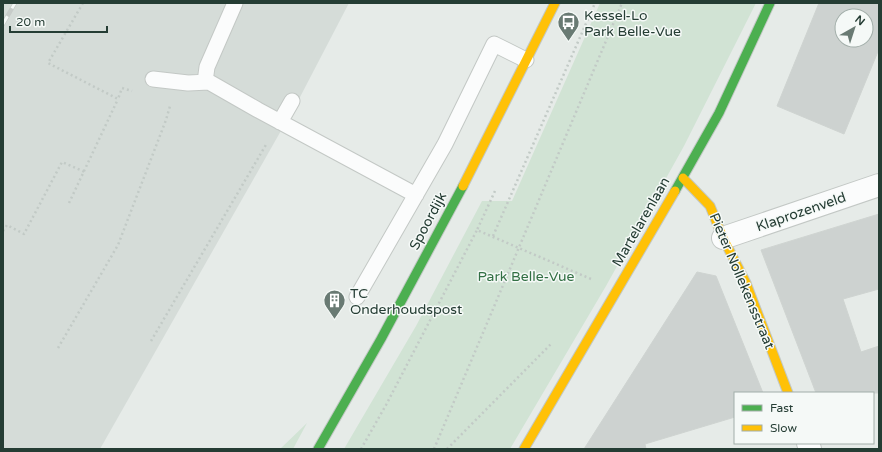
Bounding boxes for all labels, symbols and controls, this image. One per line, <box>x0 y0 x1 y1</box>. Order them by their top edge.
place label: Kessel-Lo Park Belle-Vue <box>584 7 681 40</box>
scale bar <box>10 8 107 34</box>
north arrow <box>834 8 874 48</box>
bus stop icon: Kessel-Lo Park Belle-Vue <box>555 10 581 43</box>
text: N <box>852 13 868 28</box>
text: 20 m <box>16 15 45 29</box>
street label: Martelarenlaan <box>608 174 674 270</box>
street label: Spoordijk <box>406 189 450 253</box>
street label: Klaprozenveld <box>754 189 848 235</box>
street label: Pieter Nollekensstraat <box>706 210 779 352</box>
park label: Park Belle-Vue <box>478 268 574 285</box>
place label: TC Onderhoudspost <box>350 285 463 318</box>
building icon: TC Onderhoudspost <box>322 288 348 321</box>
legend <box>734 392 874 444</box>
text: Fast <box>770 401 794 415</box>
text: Slow <box>770 421 797 435</box>

